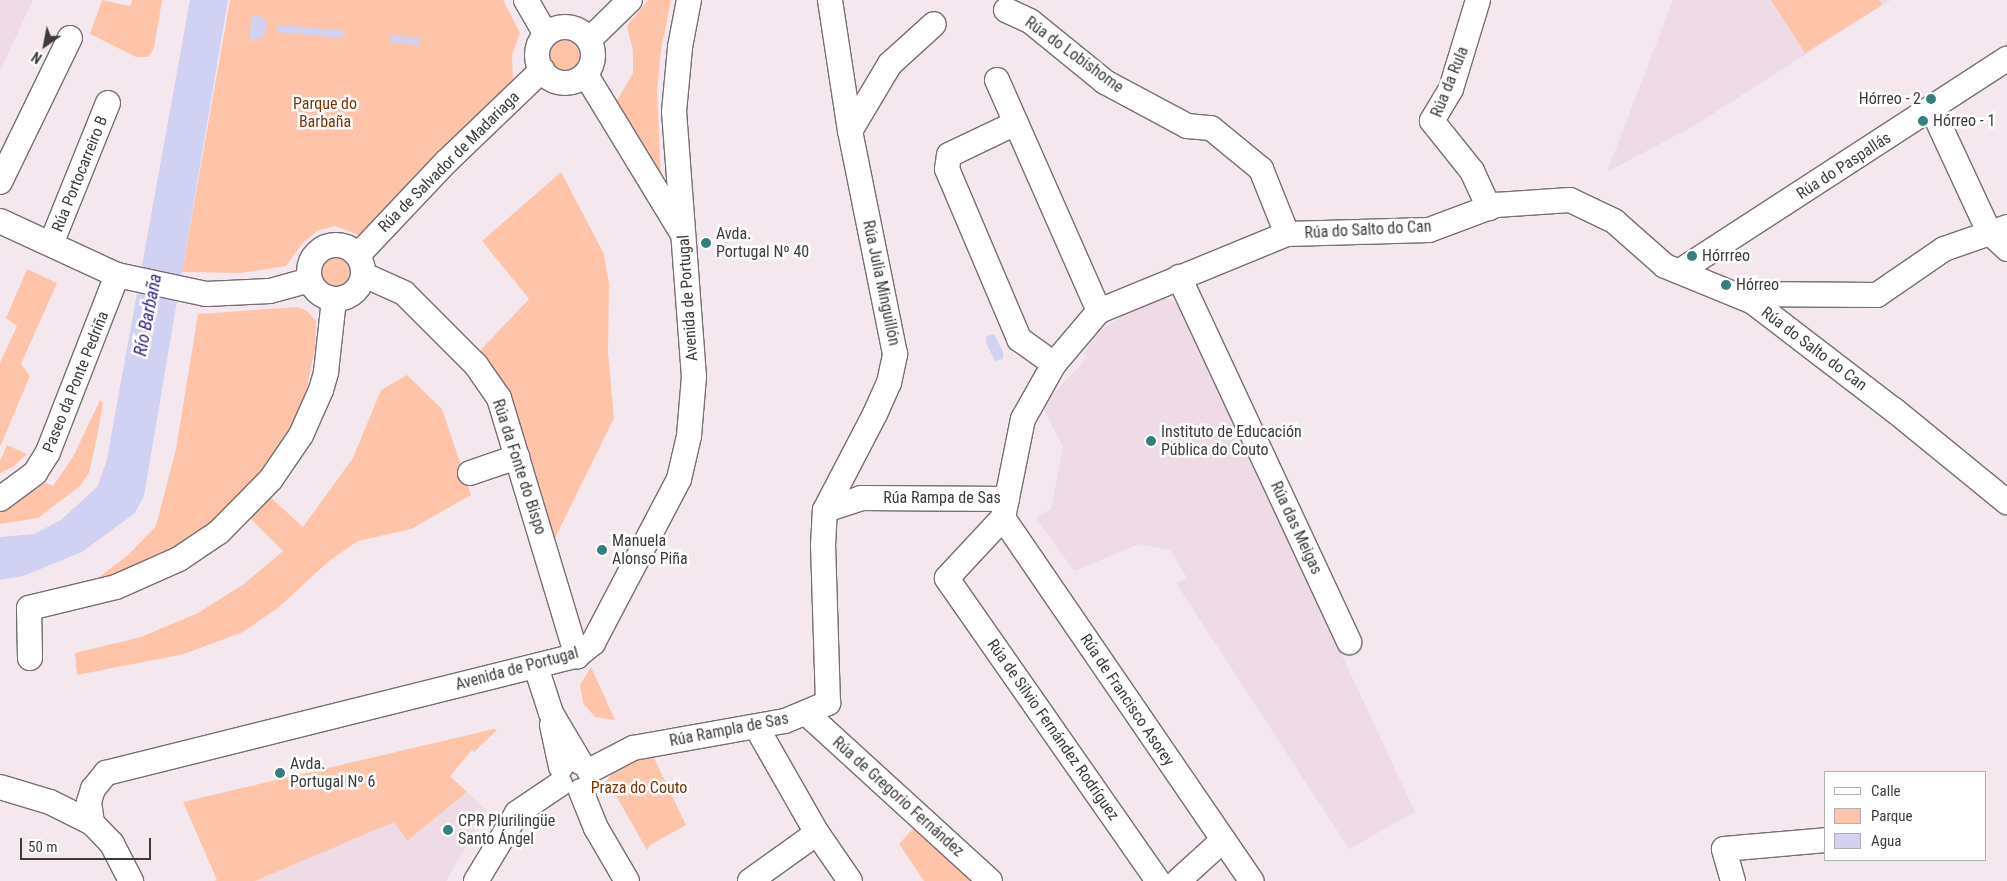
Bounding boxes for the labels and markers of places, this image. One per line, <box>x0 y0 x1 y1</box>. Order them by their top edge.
place label: Hórreo - 2 <box>1859 89 1921 109</box>
marker: Hórreo - 2 <box>1925 93 1937 105</box>
place label: Hórreo - 1 <box>1933 111 1995 131</box>
marker: Hórreo - 1 <box>1917 115 1929 127</box>
place label: Avda. Portugal Nº 40 <box>716 224 809 262</box>
marker: Avda. Portugal Nº 40 <box>700 237 712 249</box>
place label: Hórrreo <box>1702 246 1750 266</box>
marker: Hórrreo <box>1686 250 1698 262</box>
place label: Hórreo <box>1736 275 1779 295</box>
marker: Hórreo <box>1720 279 1732 291</box>
place label: Instituto de Educación Pública do Couto <box>1161 422 1302 460</box>
marker: Instituto de Educación Pública do Couto <box>1145 435 1157 447</box>
place label: Manuela Alonso Piña <box>612 531 688 569</box>
marker: Manuela Alonso Piña <box>596 544 608 556</box>
place label: Avda. Portugal Nº 6 <box>290 754 375 792</box>
marker: Avda. Portugal Nº 6 <box>274 767 286 779</box>
place label: CPR Plurilingüe Santo Ángel <box>458 811 555 849</box>
marker: CPR Plurilingüe Santo Ángel <box>442 824 454 836</box>

